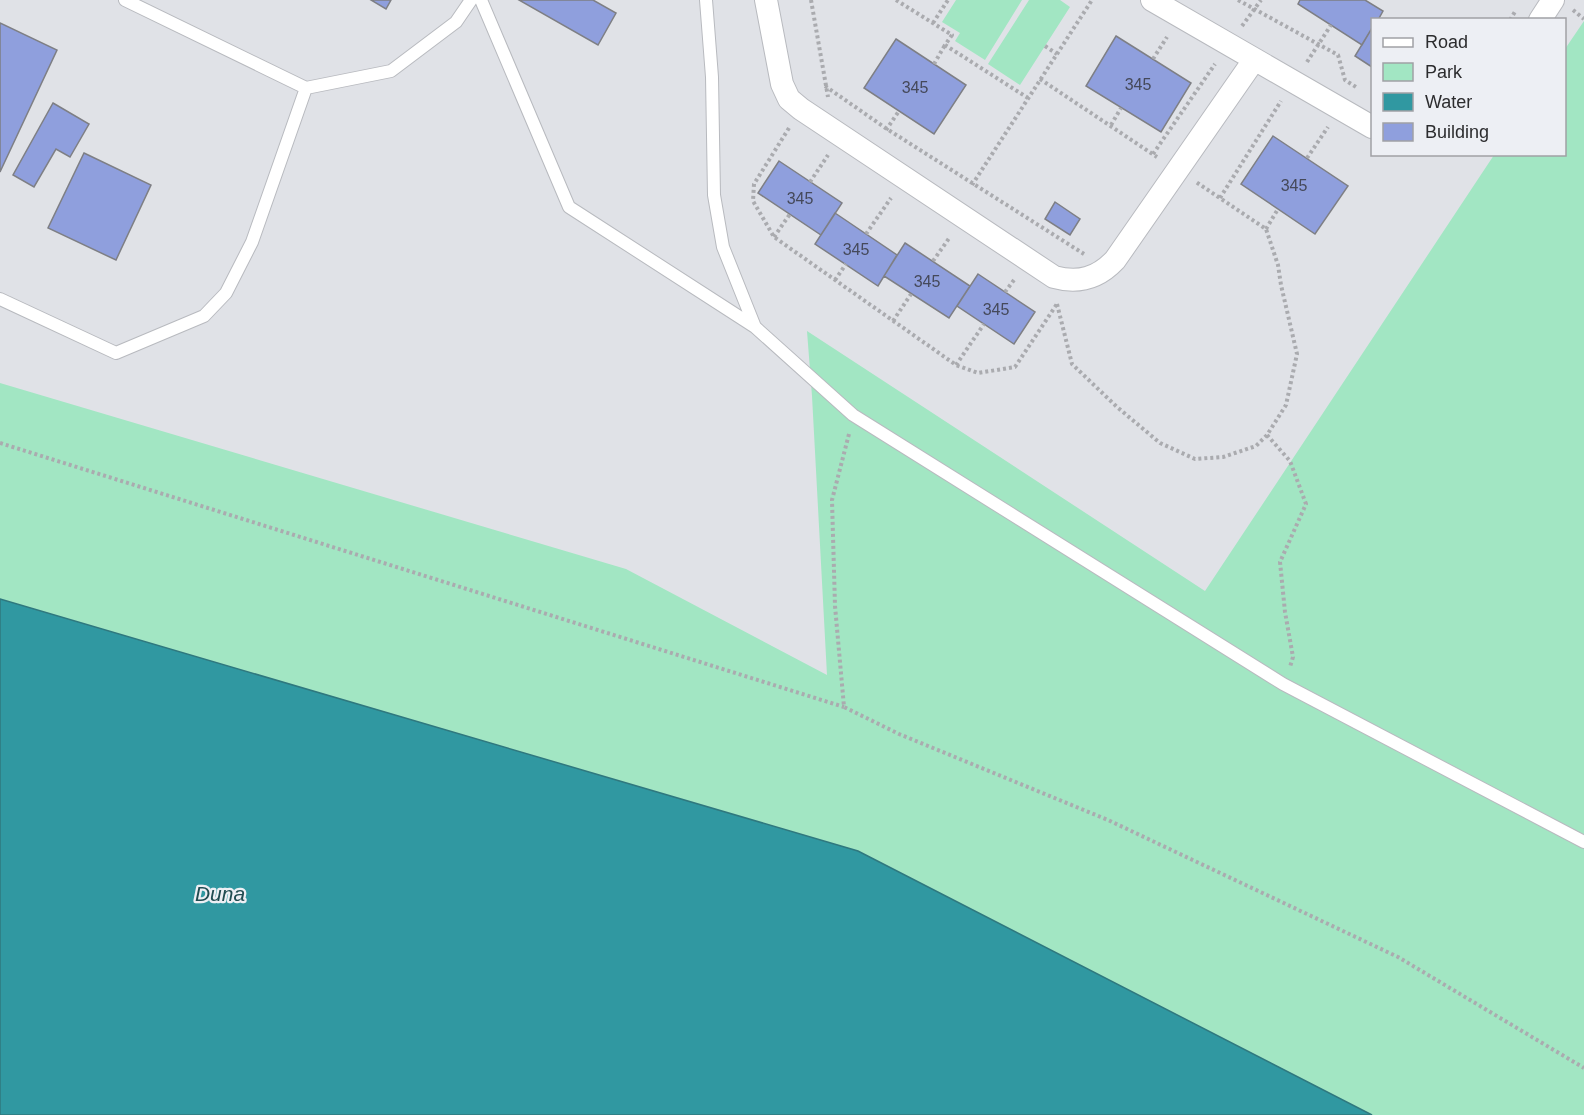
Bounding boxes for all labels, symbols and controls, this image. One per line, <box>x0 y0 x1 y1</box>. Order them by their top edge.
legend <box>1371 18 1566 156</box>
text: Road <box>1425 32 1468 52</box>
text: Park <box>1425 62 1463 82</box>
house number: 345 <box>1125 76 1151 93</box>
house number: 345 <box>902 79 928 96</box>
text: Water <box>1425 92 1472 112</box>
text: Building <box>1425 122 1489 142</box>
house number: 345 <box>1281 177 1307 194</box>
house number: 345 <box>787 190 813 207</box>
house number: 345 <box>843 241 869 258</box>
house number: 345 <box>914 273 940 290</box>
house number: 345 <box>983 301 1009 318</box>
water label: Duna <box>195 882 245 905</box>

